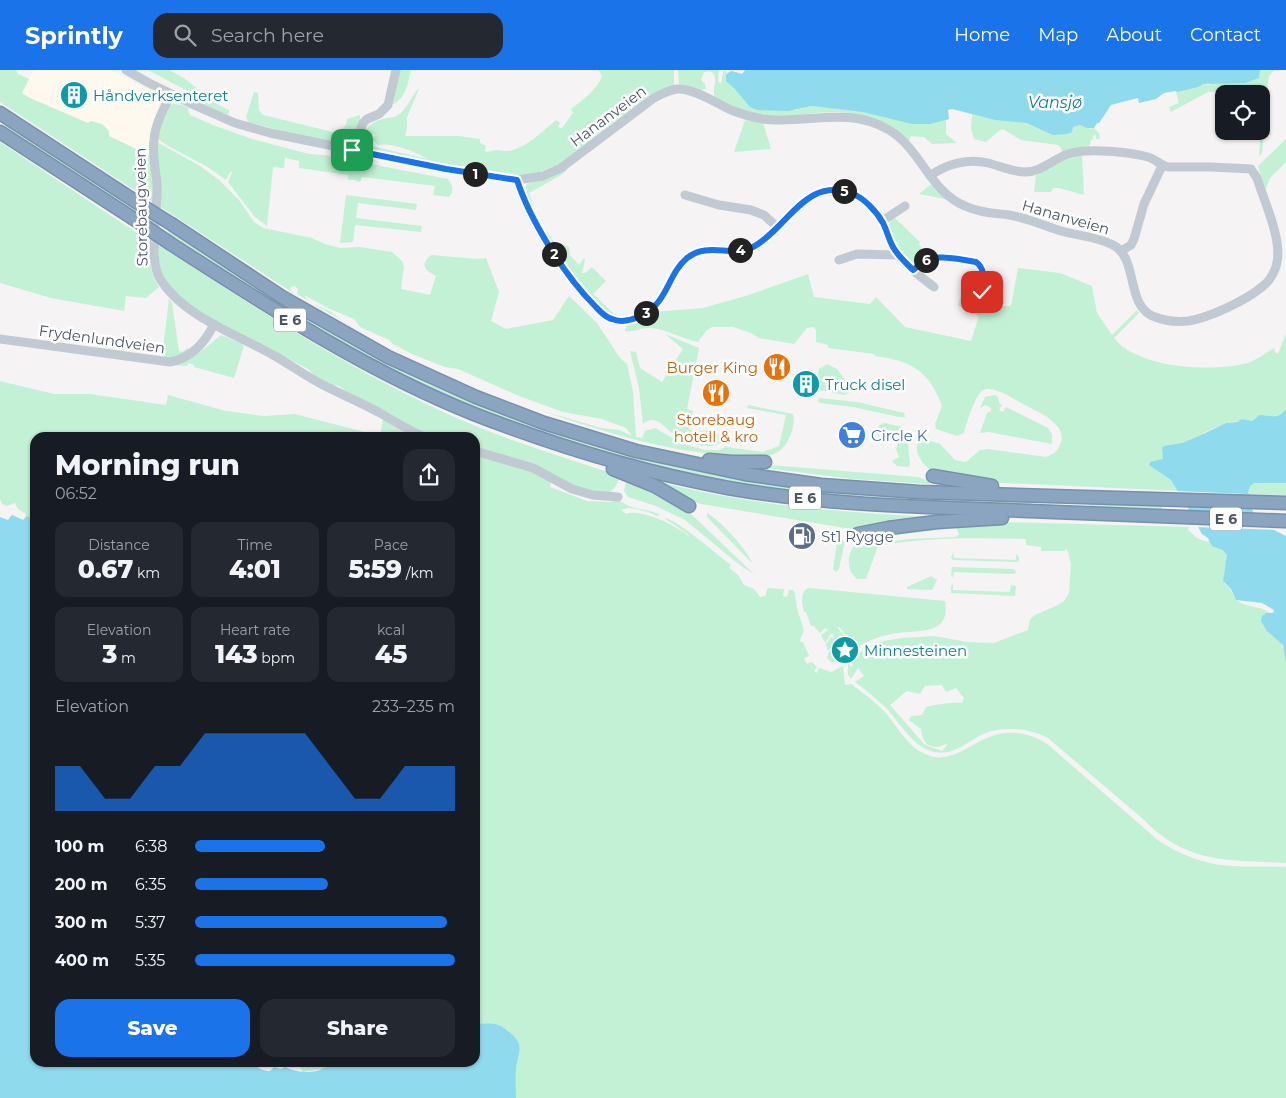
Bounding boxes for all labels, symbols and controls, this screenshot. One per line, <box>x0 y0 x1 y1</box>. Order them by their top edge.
search box <box>153 13 503 58</box>
text: Sprintly <box>25 21 123 50</box>
icon: search <box>171 21 199 49</box>
text: Search here <box>211 24 324 47</box>
text: Home <box>954 24 1010 46</box>
text: Map <box>1038 24 1078 46</box>
text: About <box>1106 24 1162 46</box>
text: Contact <box>1190 24 1261 46</box>
building icon: Håndverksenteret <box>59 80 89 110</box>
street label: Hananveien <box>566 81 650 151</box>
map controls <box>1215 85 1270 140</box>
button: locate <box>1215 85 1270 140</box>
place label: Håndverksenteret <box>93 86 228 105</box>
water label: Vansjø <box>1028 93 1082 112</box>
pin <box>331 129 373 171</box>
icon: arrive <box>338 136 366 164</box>
street label: Storebaugveien <box>130 147 152 267</box>
pin: 1 <box>462 162 488 186</box>
text: 1 <box>473 165 478 183</box>
pin: 5 <box>832 178 856 204</box>
text: 5 <box>840 182 849 200</box>
street label: Hananveien <box>1020 195 1112 239</box>
pin: 4 <box>728 238 752 262</box>
text: 4 <box>736 241 745 259</box>
pin: 2 <box>542 242 566 266</box>
text: 2 <box>550 245 559 263</box>
pin: 6 <box>914 248 938 272</box>
text: 6 <box>922 251 931 269</box>
pin <box>961 271 1003 313</box>
icon: check <box>968 278 996 306</box>
pin: 3 <box>634 300 658 326</box>
text: 3 <box>642 304 651 322</box>
road number: E 6 <box>274 308 306 332</box>
street label: Frydenlundveien <box>38 321 166 357</box>
restaurant icon: Burger King <box>762 352 792 382</box>
place label: Burger King <box>666 358 758 377</box>
building icon: Truck disel <box>791 369 821 399</box>
place label: Truck disel <box>825 375 905 394</box>
restaurant icon: Storebaug hotell & kro <box>701 378 731 408</box>
place label: Storebaug hotell & kro <box>674 410 758 446</box>
supermarket icon: Circle K <box>837 420 867 450</box>
place label: Circle K <box>871 426 928 445</box>
text: Morning run <box>55 448 240 482</box>
button: share <box>403 449 455 501</box>
text: 06:52 <box>55 484 97 503</box>
road number: E 6 <box>789 486 821 509</box>
road number: E 6 <box>1210 508 1242 530</box>
fuel station icon: St1 Rygge <box>787 521 817 551</box>
place label: St1 Rygge <box>821 527 894 546</box>
text: Distance <box>88 536 150 554</box>
text: Time <box>237 536 273 554</box>
text: Pace <box>374 536 408 554</box>
text: 0.67 <box>78 554 133 584</box>
text: 4:01 <box>229 554 281 584</box>
text: 5:59 <box>348 554 402 584</box>
text: km <box>133 564 160 582</box>
text: /km <box>402 564 434 582</box>
text: Elevation <box>87 621 151 639</box>
text: Heart rate <box>220 621 290 639</box>
text: kcal <box>377 621 405 639</box>
place icon: Minnesteinen <box>830 635 860 665</box>
text: 3 <box>102 639 117 669</box>
text: 143 <box>215 639 258 669</box>
text: 45 <box>375 639 407 669</box>
place label: Minnesteinen <box>864 641 967 660</box>
text: m <box>117 649 136 667</box>
text: bpm <box>258 649 295 667</box>
text: Elevation <box>55 697 129 716</box>
text: 233–235 m <box>372 697 455 716</box>
text: 100 m <box>55 837 104 856</box>
text: 6:38 <box>135 837 167 856</box>
text: 200 m <box>55 875 107 894</box>
text: 6:35 <box>135 875 166 894</box>
text: 300 m <box>55 913 108 932</box>
text: 5:37 <box>135 913 166 932</box>
text: 400 m <box>55 951 109 970</box>
text: 5:35 <box>135 951 165 970</box>
button: Save <box>55 999 250 1057</box>
button: Share <box>260 999 455 1057</box>

